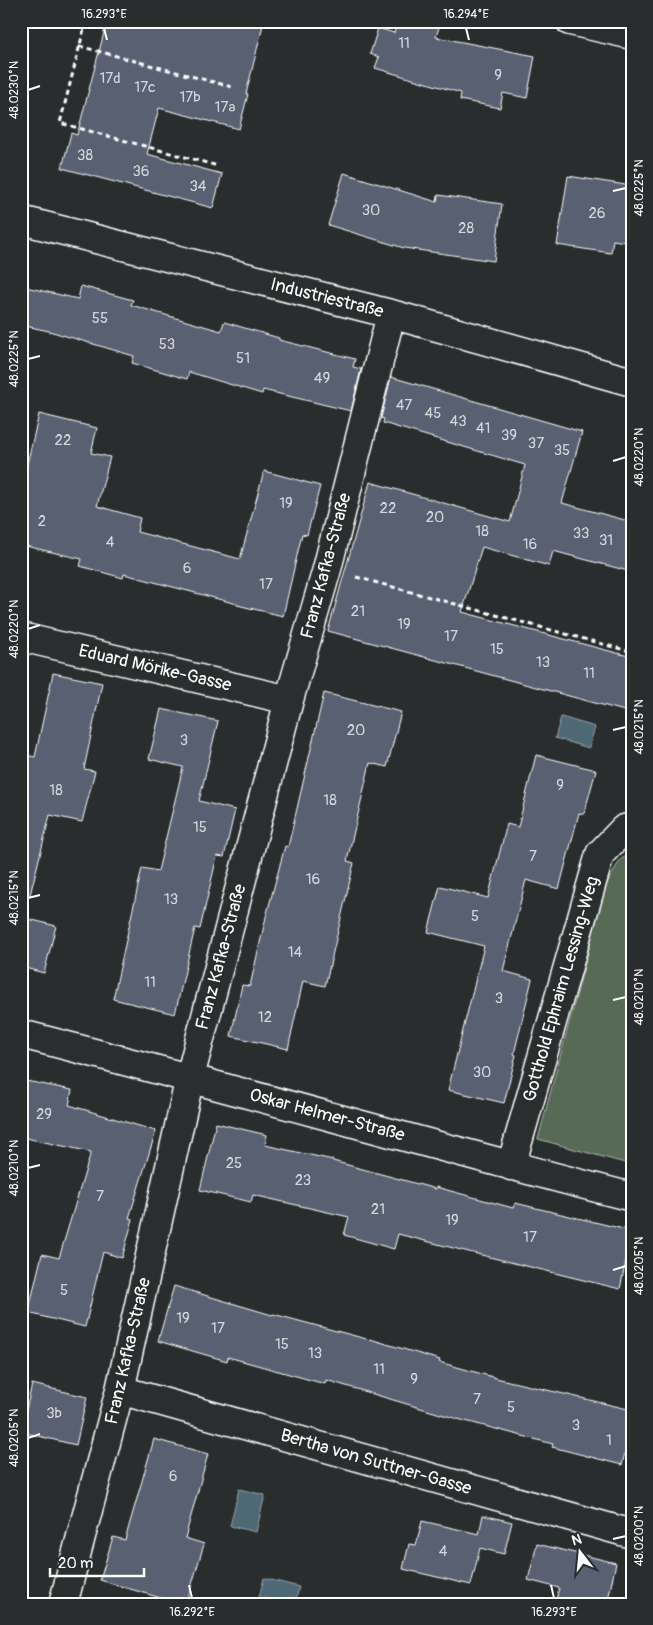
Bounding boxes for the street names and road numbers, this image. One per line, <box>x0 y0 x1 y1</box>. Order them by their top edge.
street label: Industriestraße <box>268 273 386 323</box>
street label: Franz Kafka-Straße <box>295 491 357 641</box>
street label: Eduard Mörike-Gasse <box>76 639 234 697</box>
street label: Gotthold Ephraim Lessing-Weg <box>518 874 604 1104</box>
street label: Franz Kafka-Straße <box>190 882 252 1032</box>
street label: Oskar Helmer-Straße <box>247 1083 407 1147</box>
street label: Franz Kafka-Straße <box>100 1275 156 1427</box>
street label: Bertha von Suttner-Gasse <box>278 1424 474 1500</box>

